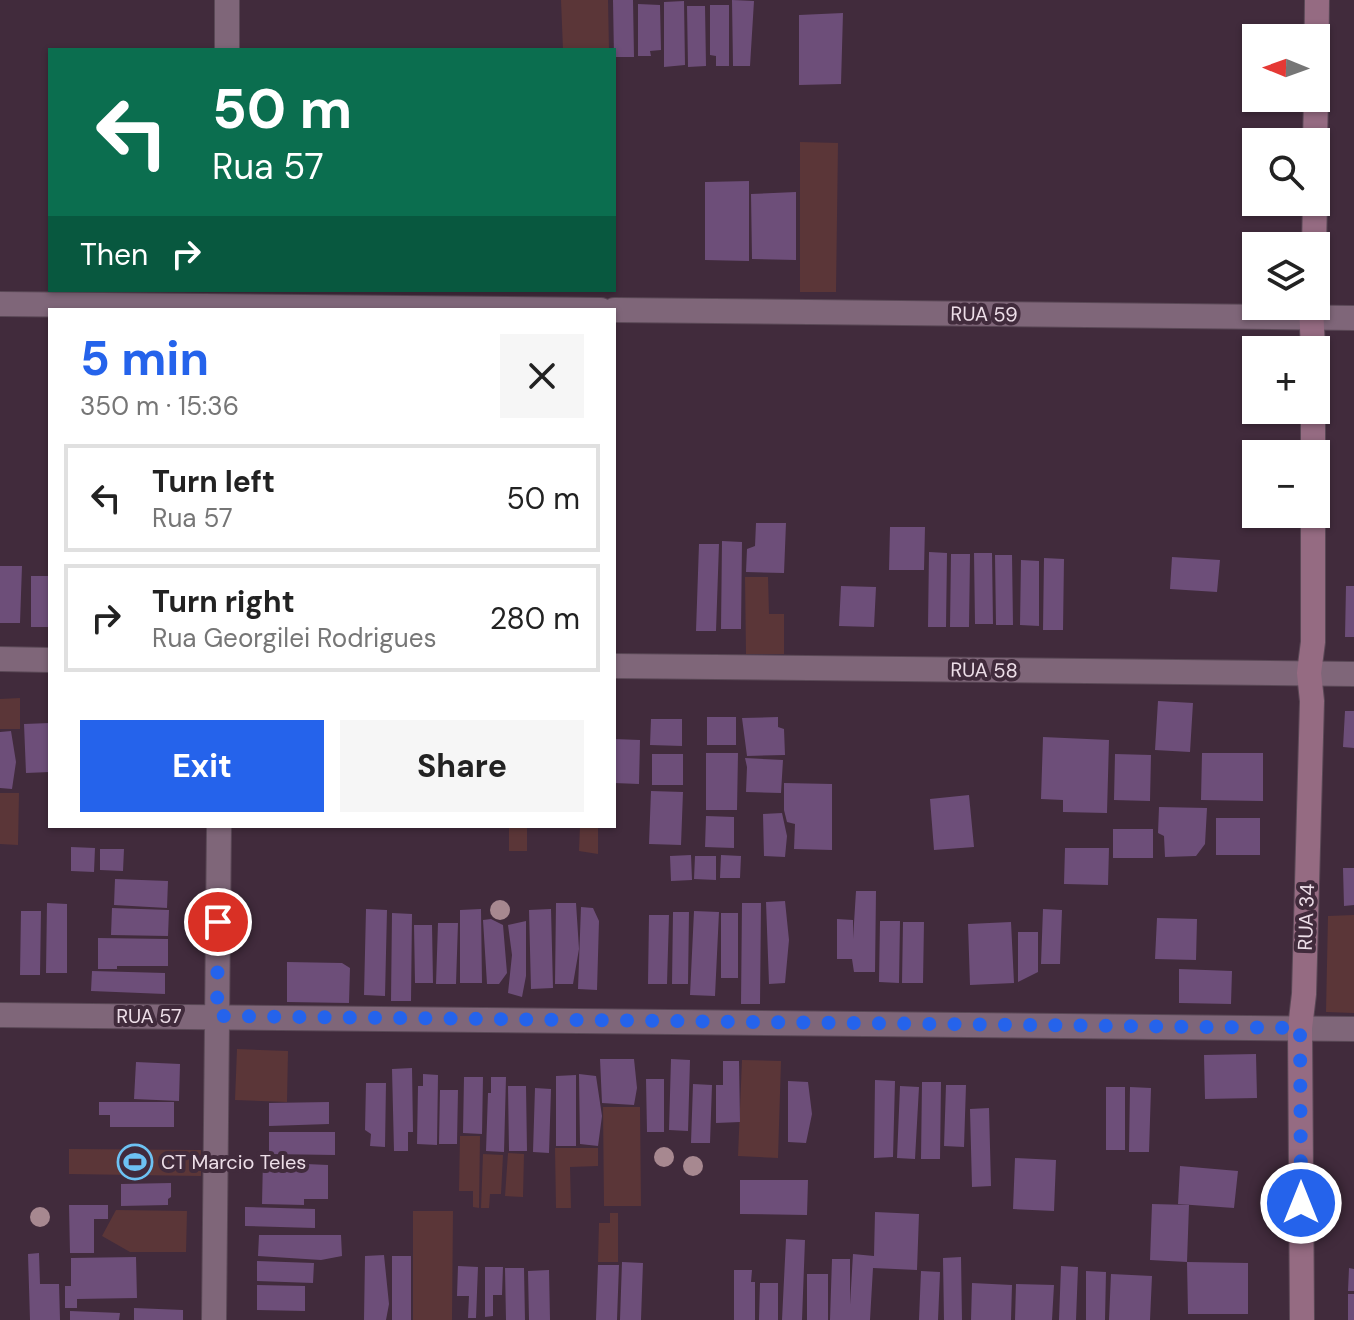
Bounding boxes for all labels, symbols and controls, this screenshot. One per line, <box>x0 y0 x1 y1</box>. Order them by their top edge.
north arrow <box>1242 24 1330 112</box>
map controls <box>1242 24 1330 528</box>
text: 50 m <box>212 72 352 145</box>
icon: left <box>80 80 184 184</box>
button: search <box>1242 128 1330 216</box>
text: Rua 57 <box>212 143 324 190</box>
icon: right <box>164 232 208 276</box>
button: layers <box>1242 232 1330 320</box>
text: Then <box>80 235 148 274</box>
street label: RUA 59 <box>950 300 1018 328</box>
text: 5 min <box>80 327 209 390</box>
button: close <box>500 334 584 418</box>
button: + <box>1242 336 1330 424</box>
text: 350 m · 15:36 <box>80 389 239 423</box>
button: − <box>1242 440 1330 528</box>
text: Turn left <box>152 462 275 501</box>
icon: left <box>84 476 128 520</box>
text: 50 m <box>506 479 580 518</box>
text: Rua 57 <box>152 501 233 535</box>
text: Turn right <box>152 582 295 621</box>
icon: right <box>84 596 128 640</box>
text: 280 m <box>490 599 580 638</box>
text: Rua Georgilei Rodrigues <box>152 621 437 655</box>
street label: RUA 58 <box>950 656 1018 684</box>
button: Exit <box>80 720 324 812</box>
button: Share <box>340 720 584 812</box>
street label: RUA 34 <box>1292 883 1320 951</box>
pin <box>184 888 252 956</box>
icon: arrive <box>196 900 240 944</box>
street label: RUA 57 <box>116 1003 182 1029</box>
sports icon: CT Marcio Teles <box>116 1143 154 1181</box>
place label: CT Marcio Teles <box>161 1149 306 1175</box>
position arrow <box>1259 1161 1343 1245</box>

